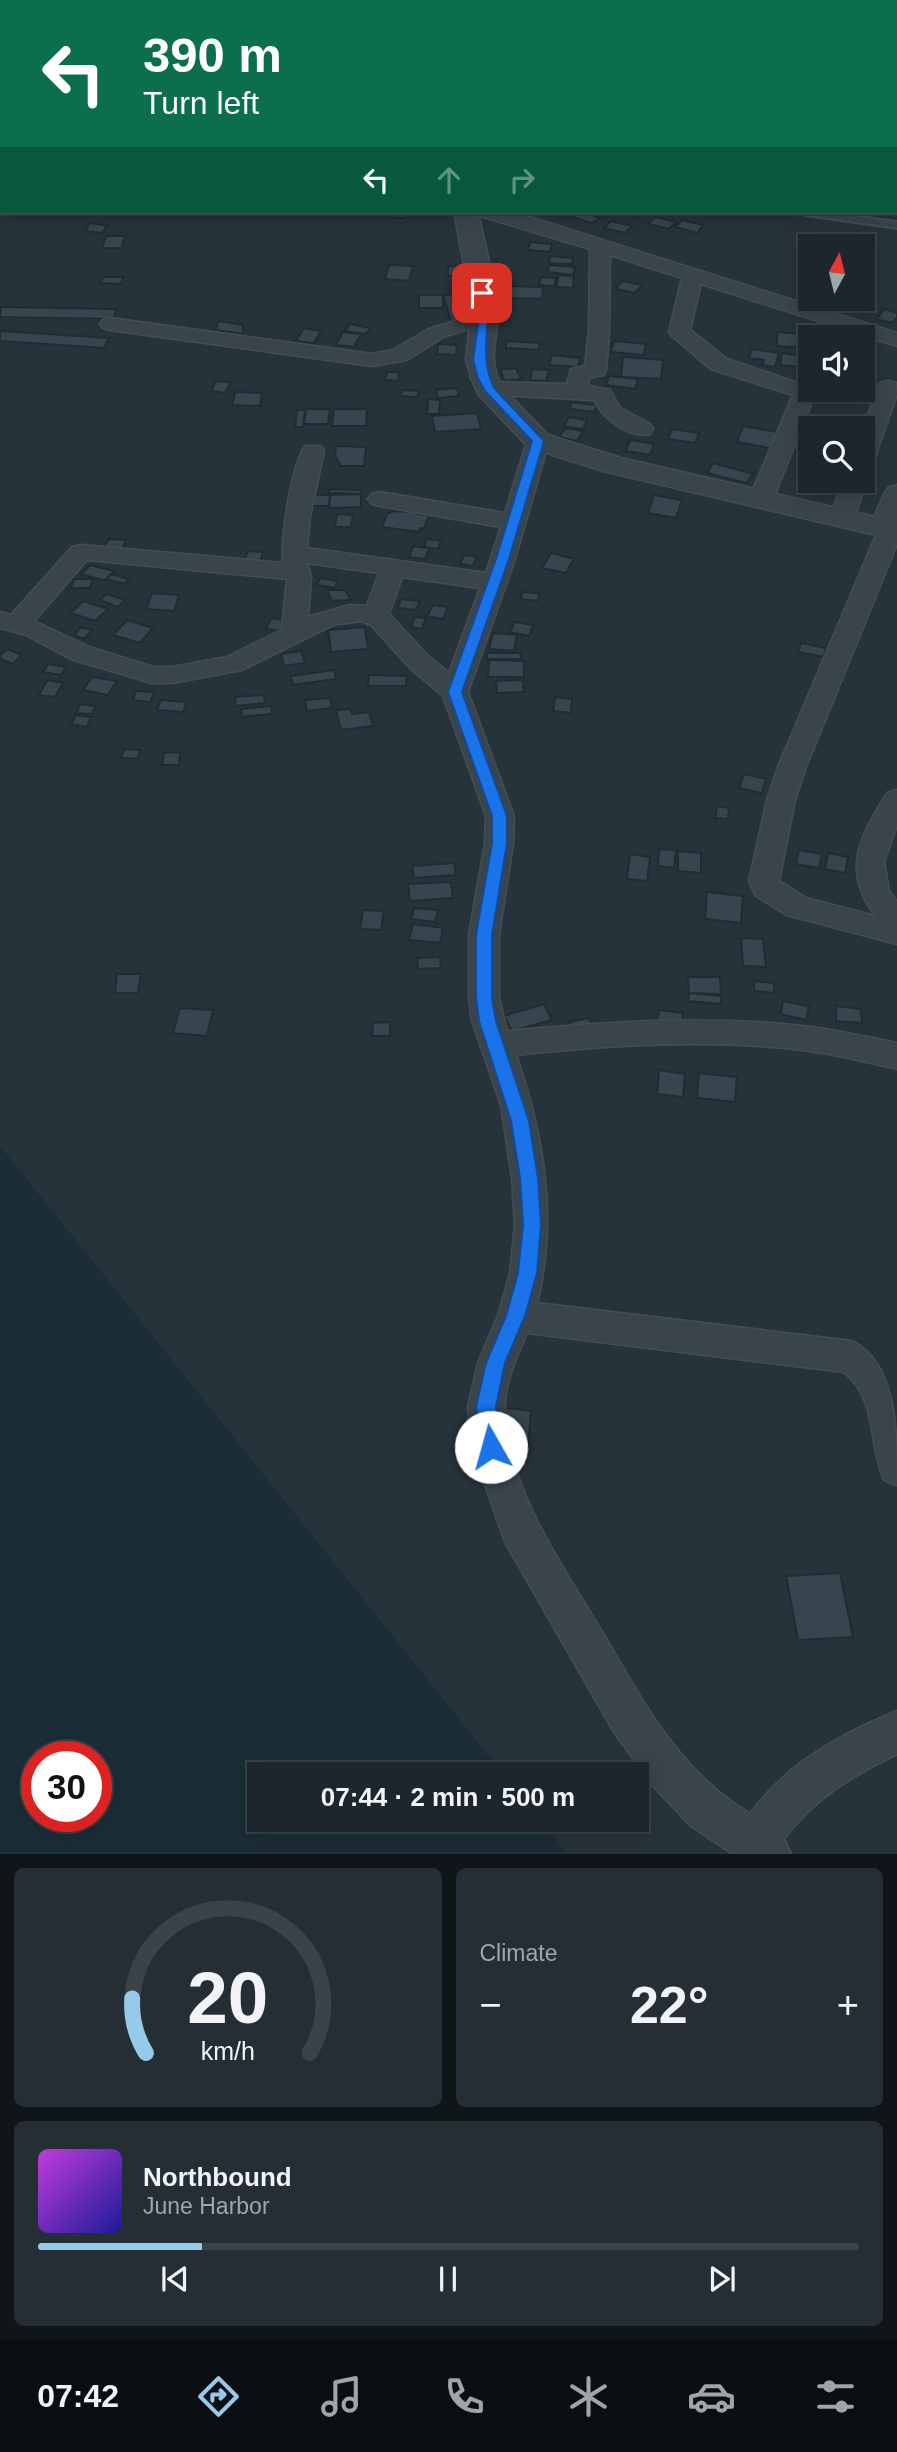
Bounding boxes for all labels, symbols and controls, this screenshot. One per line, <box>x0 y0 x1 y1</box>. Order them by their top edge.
icon: left <box>28 28 119 119</box>
text: 390 m <box>143 28 282 82</box>
text: Turn left <box>143 85 259 121</box>
icon: left <box>357 161 395 199</box>
icon: ahead <box>430 161 468 199</box>
icon: right <box>503 161 541 199</box>
north arrow <box>798 234 875 312</box>
map controls <box>798 234 875 493</box>
pin <box>452 263 512 323</box>
icon: arrive <box>463 274 501 312</box>
button: sound <box>798 325 875 402</box>
button: search <box>798 416 875 493</box>
position arrow <box>454 1410 528 1484</box>
speed limit sign: 30 <box>21 1741 112 1832</box>
text: 07:44 · 2 min · 500 m <box>321 1782 575 1812</box>
text: Climate <box>480 1940 557 1966</box>
text: 20 <box>187 1958 268 2039</box>
text: 22° <box>630 1976 709 2034</box>
text: − <box>480 1984 502 2026</box>
text: + <box>837 1984 859 2026</box>
text: km/h <box>201 2037 255 2065</box>
text: Northbound <box>143 2162 292 2192</box>
text: June Harbor <box>143 2193 270 2219</box>
icon: previous <box>156 2260 194 2298</box>
icon: pause <box>429 2260 467 2298</box>
icon: next <box>703 2260 741 2298</box>
icon: directions <box>194 2372 243 2421</box>
icon: music <box>317 2372 366 2421</box>
icon: phone <box>440 2372 489 2421</box>
icon: climate <box>564 2372 613 2421</box>
icon: car <box>687 2372 736 2421</box>
icon: filters <box>811 2372 860 2421</box>
text: 07:42 <box>37 2378 119 2414</box>

